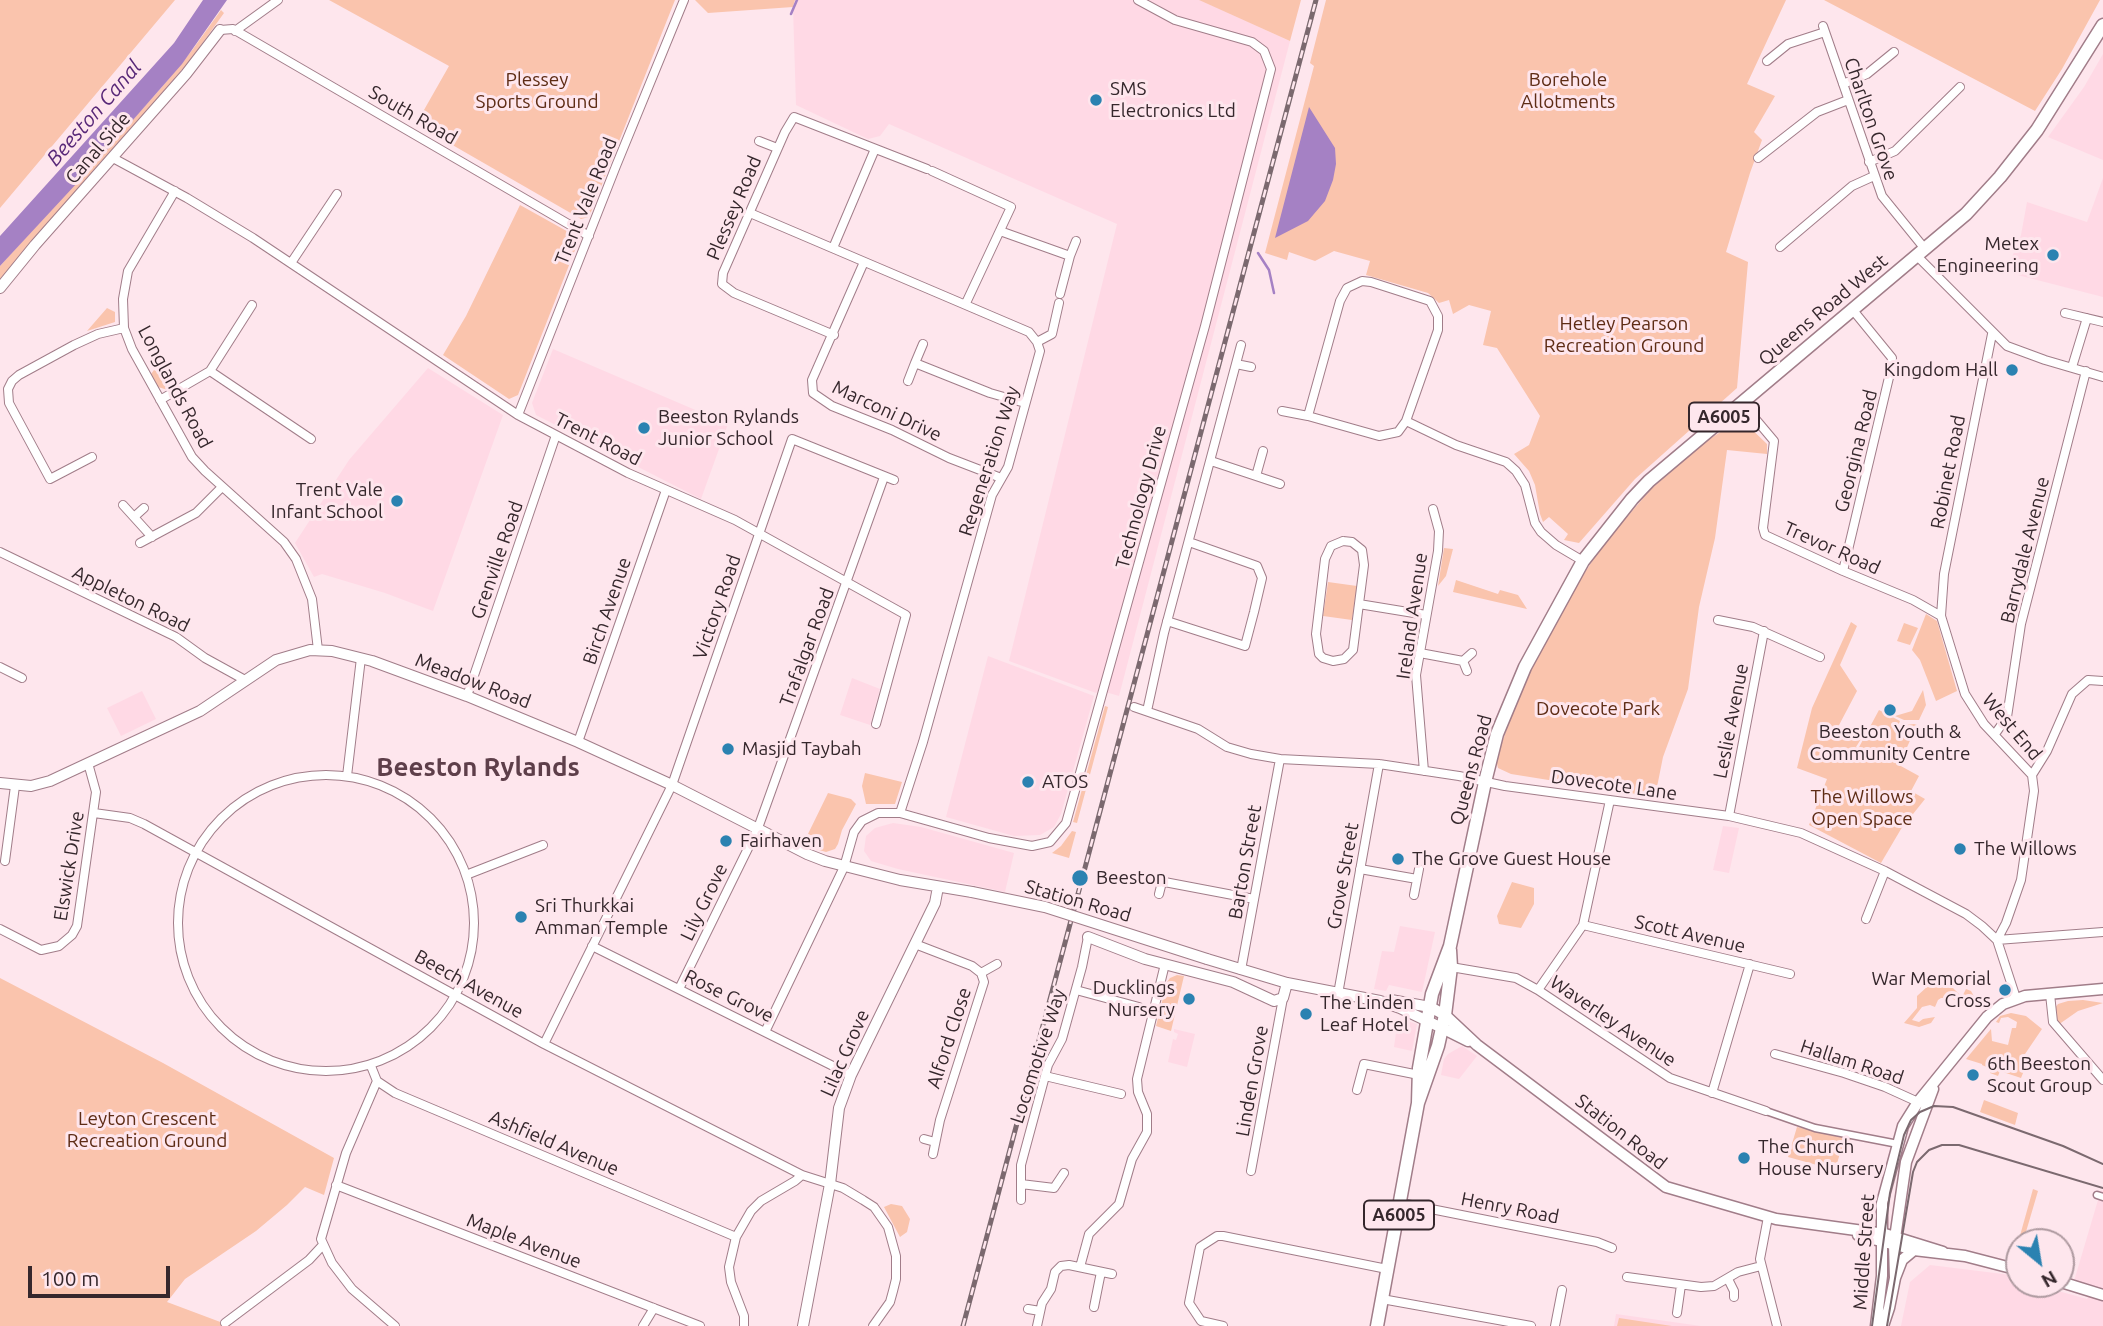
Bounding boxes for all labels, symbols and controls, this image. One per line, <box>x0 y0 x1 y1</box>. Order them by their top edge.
street label: Charlton Grove <box>1839 54 1903 184</box>
water label: Beeston Canal <box>41 55 147 171</box>
park label: Plessey Sports Ground <box>475 69 599 113</box>
park label: Borehole Allotments <box>1521 69 1615 113</box>
place label: SMS Electronics Ltd <box>1110 78 1236 122</box>
street label: South Road <box>365 81 461 149</box>
marker: SMS Electronics Ltd <box>1088 92 1104 108</box>
street label: Canal Side <box>61 107 135 189</box>
street label: Trent Vale Road <box>550 134 622 268</box>
street label: Plessey Road <box>702 152 766 264</box>
place label: Metex Engineering <box>1937 233 2039 277</box>
marker: Metex Engineering <box>2045 247 2061 263</box>
street label: Queens Road West <box>1754 249 1892 371</box>
park label: Hetley Pearson Recreation Ground <box>1544 313 1704 357</box>
street label: Longlands Road <box>133 322 217 452</box>
place label: Kingdom Hall <box>1884 359 1998 381</box>
marker: Kingdom Hall <box>2004 362 2020 378</box>
street label: Marconi Drive <box>829 376 945 446</box>
street label: Regeneration Way <box>954 383 1024 539</box>
street label: Georgina Road <box>1830 387 1882 515</box>
road number: A6005 <box>1689 402 1759 432</box>
place label: Beeston Rylands Junior School <box>658 406 799 450</box>
street label: Trent Road <box>551 407 645 471</box>
street label: Robinet Road <box>1926 413 1970 531</box>
marker: Beeston Rylands Junior School <box>636 420 652 436</box>
street label: Technology Drive <box>1111 423 1171 571</box>
street label: Barrydale Avenue <box>1996 474 2054 626</box>
place label: Trent Vale Infant School <box>271 479 383 523</box>
marker: Trent Vale Infant School <box>389 493 405 509</box>
street label: Grenville Road <box>466 498 528 622</box>
street label: Trevor Road <box>1780 517 1884 579</box>
street label: Victory Road <box>688 551 746 663</box>
street label: Ireland Avenue <box>1392 551 1432 681</box>
street label: Birch Avenue <box>578 554 636 668</box>
street label: Appleton Road <box>69 561 193 637</box>
street label: Trafalgar Road <box>775 584 839 710</box>
street label: Meadow Road <box>412 649 534 713</box>
street label: Leslie Avenue <box>1709 661 1753 781</box>
street label: West End <box>1977 689 2047 765</box>
park label: Dovecote Park <box>1536 698 1660 720</box>
marker: Beeston Youth & Community Centre <box>1882 702 1898 718</box>
street label: Queens Road <box>1445 712 1497 828</box>
place label: Beeston Youth & Community Centre <box>1810 721 1970 765</box>
place label: Masjid Taybah <box>742 738 862 760</box>
marker: Masjid Taybah <box>720 741 736 757</box>
district label: Beeston Rylands <box>376 751 580 783</box>
street label: Dovecote Lane <box>1549 765 1679 805</box>
place label: ATOS <box>1042 771 1088 793</box>
marker: ATOS <box>1020 774 1036 790</box>
park label: The Willows Open Space <box>1811 786 1913 830</box>
street label: Barton Street <box>1224 803 1266 921</box>
street label: Elswick Drive <box>49 809 89 923</box>
street label: Grove Street <box>1322 821 1364 931</box>
place label: Fairhaven <box>740 830 822 852</box>
marker: Fairhaven <box>718 833 734 849</box>
place label: The Willows <box>1974 838 2077 860</box>
marker: The Willows <box>1952 841 1968 857</box>
place label: The Grove Guest House <box>1412 848 1611 870</box>
marker: The Grove Guest House <box>1390 851 1406 867</box>
street label: Lily Grove <box>675 860 733 944</box>
place label: Beeston <box>1096 867 1167 889</box>
marker: Beeston <box>1070 868 1090 888</box>
street label: Station Road <box>1022 875 1134 927</box>
place label: Sri Thurkkai Amman Temple <box>535 895 668 939</box>
marker: Sri Thurkkai Amman Temple <box>513 909 529 925</box>
street label: Scott Avenue <box>1632 910 1748 958</box>
street label: Beech Avenue <box>411 945 527 1023</box>
street label: Rose Grove <box>681 965 777 1027</box>
place label: War Memorial Cross <box>1871 968 1991 1012</box>
street label: Waverley Avenue <box>1546 970 1680 1072</box>
place label: Ducklings Nursery <box>1093 977 1175 1021</box>
marker: War Memorial Cross <box>1997 982 2013 998</box>
street label: Alford Close <box>922 985 976 1091</box>
street label: Locomotive Way <box>1005 986 1071 1126</box>
marker: Ducklings Nursery <box>1181 991 1197 1007</box>
place label: The Linden Leaf Hotel <box>1320 992 1414 1036</box>
street label: Lilac Grove <box>816 1006 874 1100</box>
marker: The Linden Leaf Hotel <box>1298 1006 1314 1022</box>
street label: Linden Grove <box>1231 1024 1273 1138</box>
street label: Hallam Road <box>1797 1035 1907 1089</box>
place label: 6th Beeston Scout Group <box>1987 1053 2092 1097</box>
marker: 6th Beeston Scout Group <box>1965 1067 1981 1083</box>
street label: Station Road <box>1571 1089 1671 1175</box>
street label: Ashfield Avenue <box>486 1105 622 1181</box>
park label: Leyton Crescent Recreation Ground <box>67 1108 227 1152</box>
place label: The Church House Nursery <box>1758 1136 1883 1180</box>
marker: The Church House Nursery <box>1736 1150 1752 1166</box>
street label: Henry Road <box>1459 1187 1561 1229</box>
street label: Middle Street <box>1849 1193 1879 1311</box>
road number: A6005 <box>1364 1200 1434 1230</box>
street label: Maple Avenue <box>463 1209 585 1273</box>
north arrow <box>2005 1228 2075 1298</box>
scale bar <box>32 1252 173 1296</box>
text: 100 m <box>41 1266 99 1290</box>
text: N <box>2038 1266 2061 1293</box>

